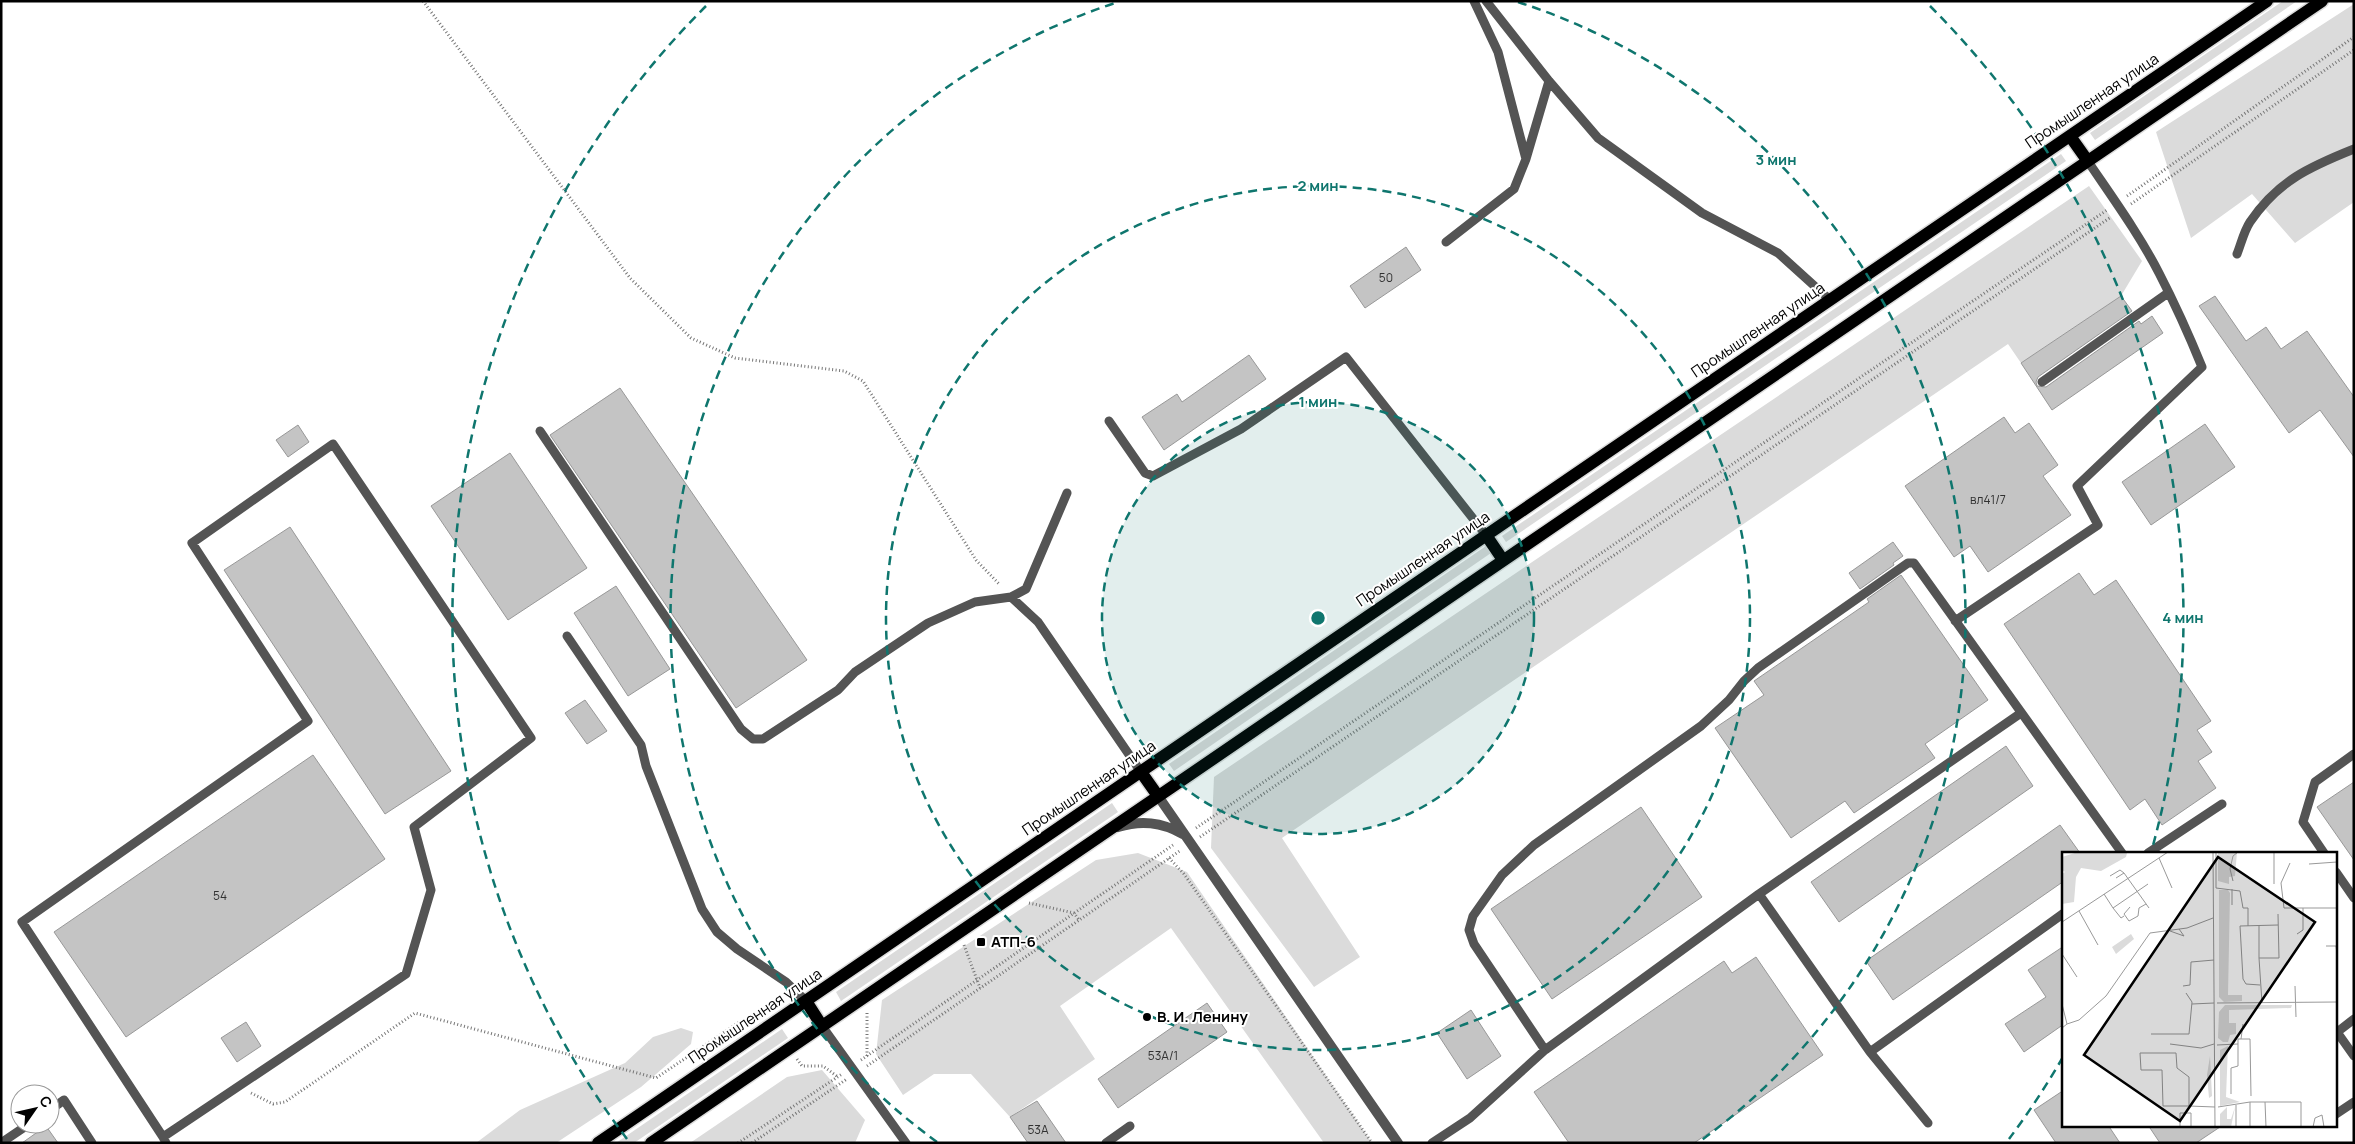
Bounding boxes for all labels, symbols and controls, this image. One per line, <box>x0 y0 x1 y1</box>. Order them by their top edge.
street label: Промышленная улица <box>2021 48 2163 153</box>
text: 3 мин <box>1755 149 1797 170</box>
text: 2 мин <box>1297 175 1339 196</box>
house number: 50 <box>1379 269 1393 286</box>
street label: Промышленная улица <box>1687 277 1829 382</box>
text: 1 мин <box>1299 391 1337 412</box>
house number: вл41/7 <box>1970 491 2006 508</box>
street label: Промышленная улица <box>1352 506 1494 611</box>
text: 4 мин <box>2162 607 2204 628</box>
centre of rings <box>1309 609 1327 627</box>
street label: Промышленная улица <box>1018 735 1160 840</box>
inset map <box>2062 852 2338 1126</box>
house number: 54 <box>213 887 227 904</box>
place label: АТП-6 <box>991 931 1036 952</box>
marker: АТП-6 <box>975 936 987 948</box>
street label: Промышленная улица <box>684 963 826 1068</box>
place label: В. И. Ленину <box>1157 1006 1249 1027</box>
marker: В. И. Ленину <box>1141 1011 1153 1023</box>
house number: 53А/1 <box>1148 1047 1178 1064</box>
north arrow <box>10 1084 60 1134</box>
text: С <box>35 1092 57 1111</box>
house number: 53А <box>1027 1121 1049 1138</box>

